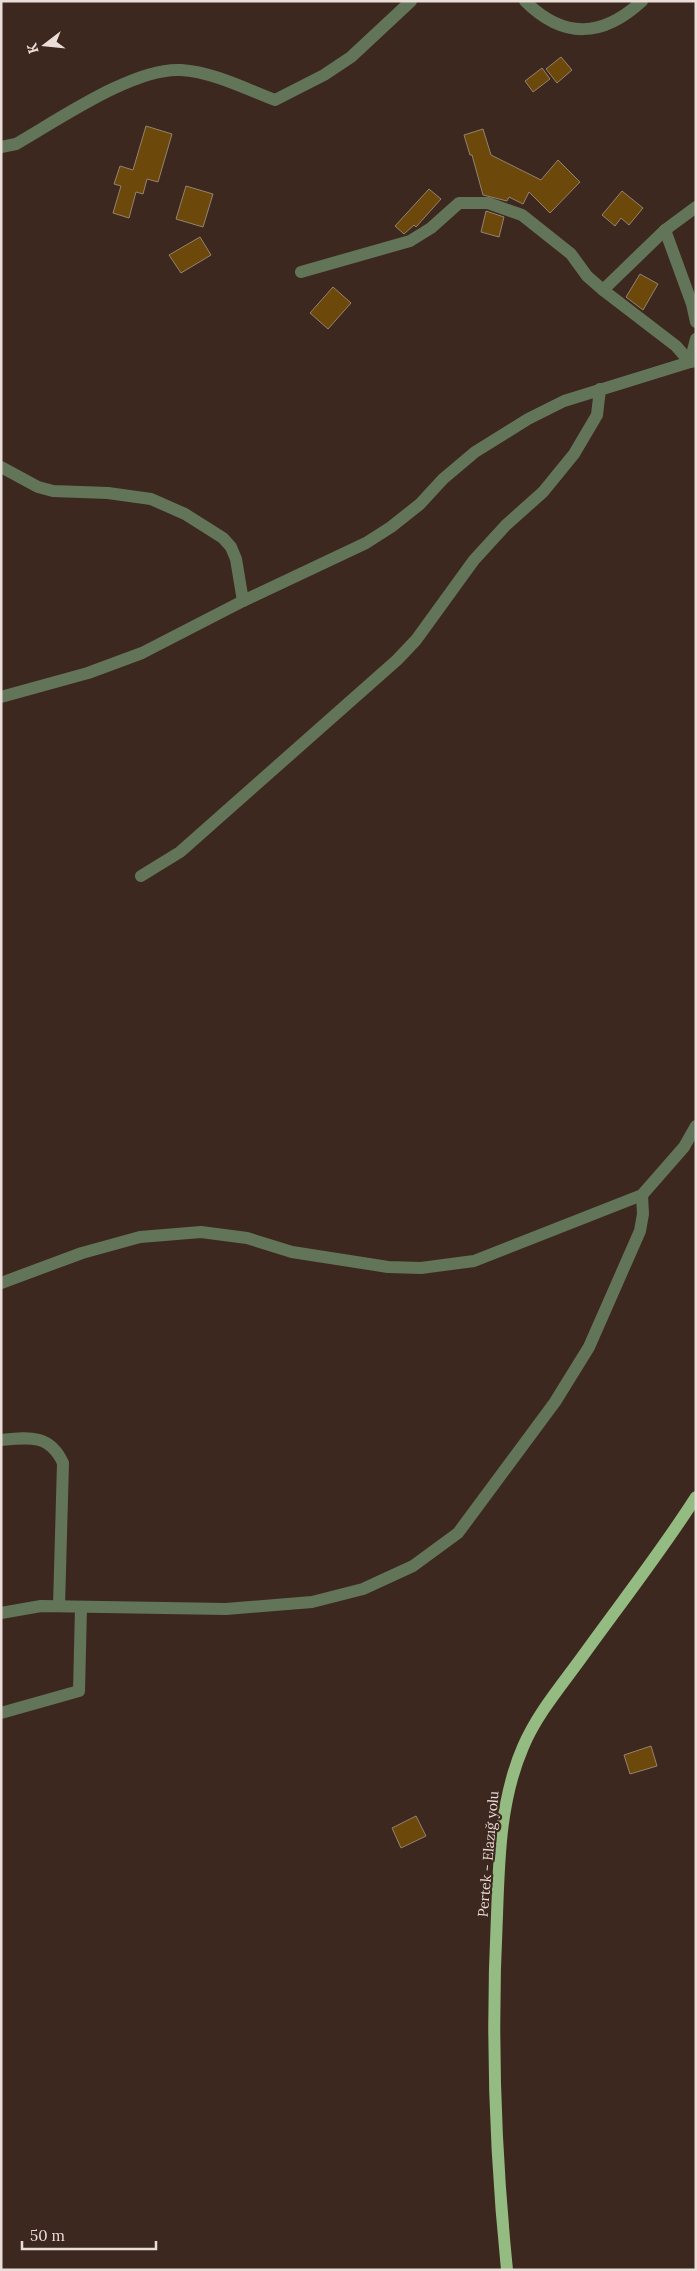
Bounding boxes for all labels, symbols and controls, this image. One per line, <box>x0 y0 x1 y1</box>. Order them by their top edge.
north arrow <box>20 20 70 70</box>
text: K <box>22 41 43 56</box>
street label: Pertek - Elazığ yolu <box>474 1790 502 1918</box>
scale bar <box>22 2218 156 2250</box>
text: 50 m <box>30 2226 65 2245</box>

